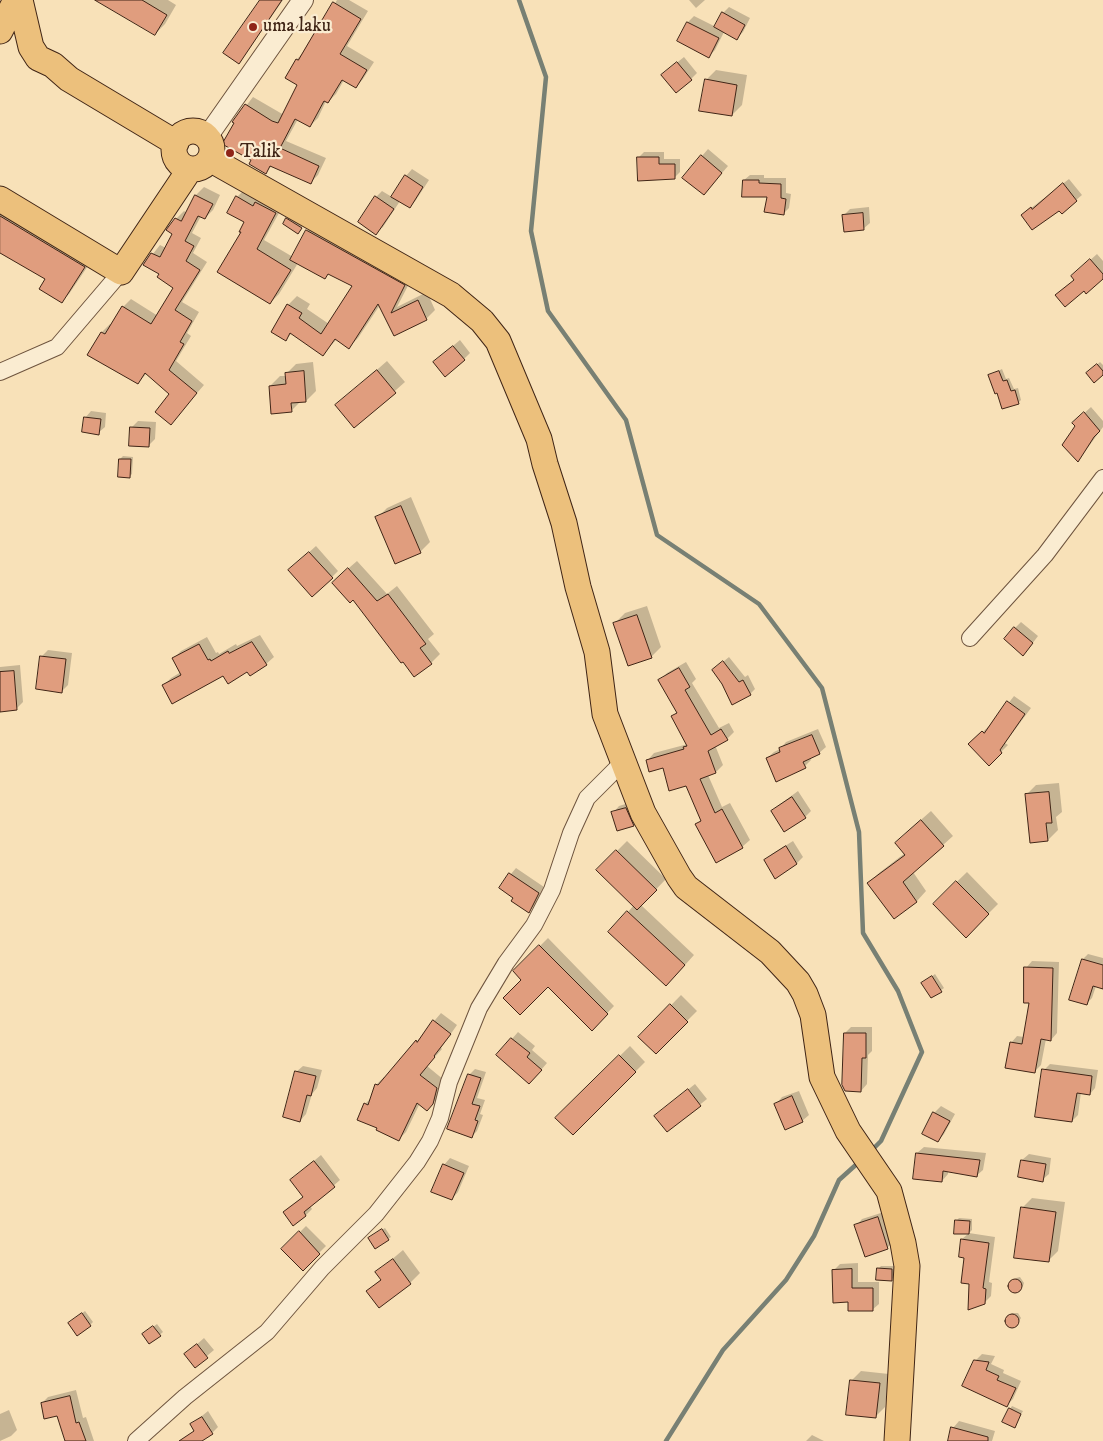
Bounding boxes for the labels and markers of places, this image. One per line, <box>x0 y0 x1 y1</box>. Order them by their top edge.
place label: uma laku <box>263 16 331 38</box>
marker: uma laku <box>247 21 259 33</box>
place label: Talik <box>240 142 281 164</box>
marker: Talik <box>224 147 236 159</box>

